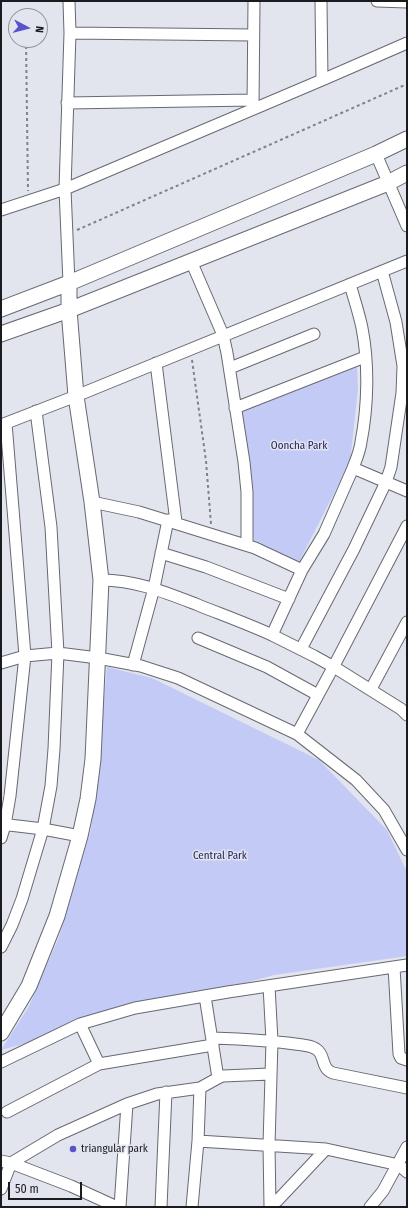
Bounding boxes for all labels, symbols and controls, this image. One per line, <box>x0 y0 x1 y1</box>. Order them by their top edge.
north arrow <box>8 8 48 48</box>
text: N <box>33 25 46 33</box>
park label: Ooncha Park <box>271 439 327 453</box>
park label: Central Park <box>193 849 247 863</box>
place label: triangular park <box>81 1142 148 1156</box>
marker: triangular park <box>68 1144 78 1154</box>
scale bar <box>10 1174 84 1200</box>
text: 50 m <box>15 1182 39 1196</box>

